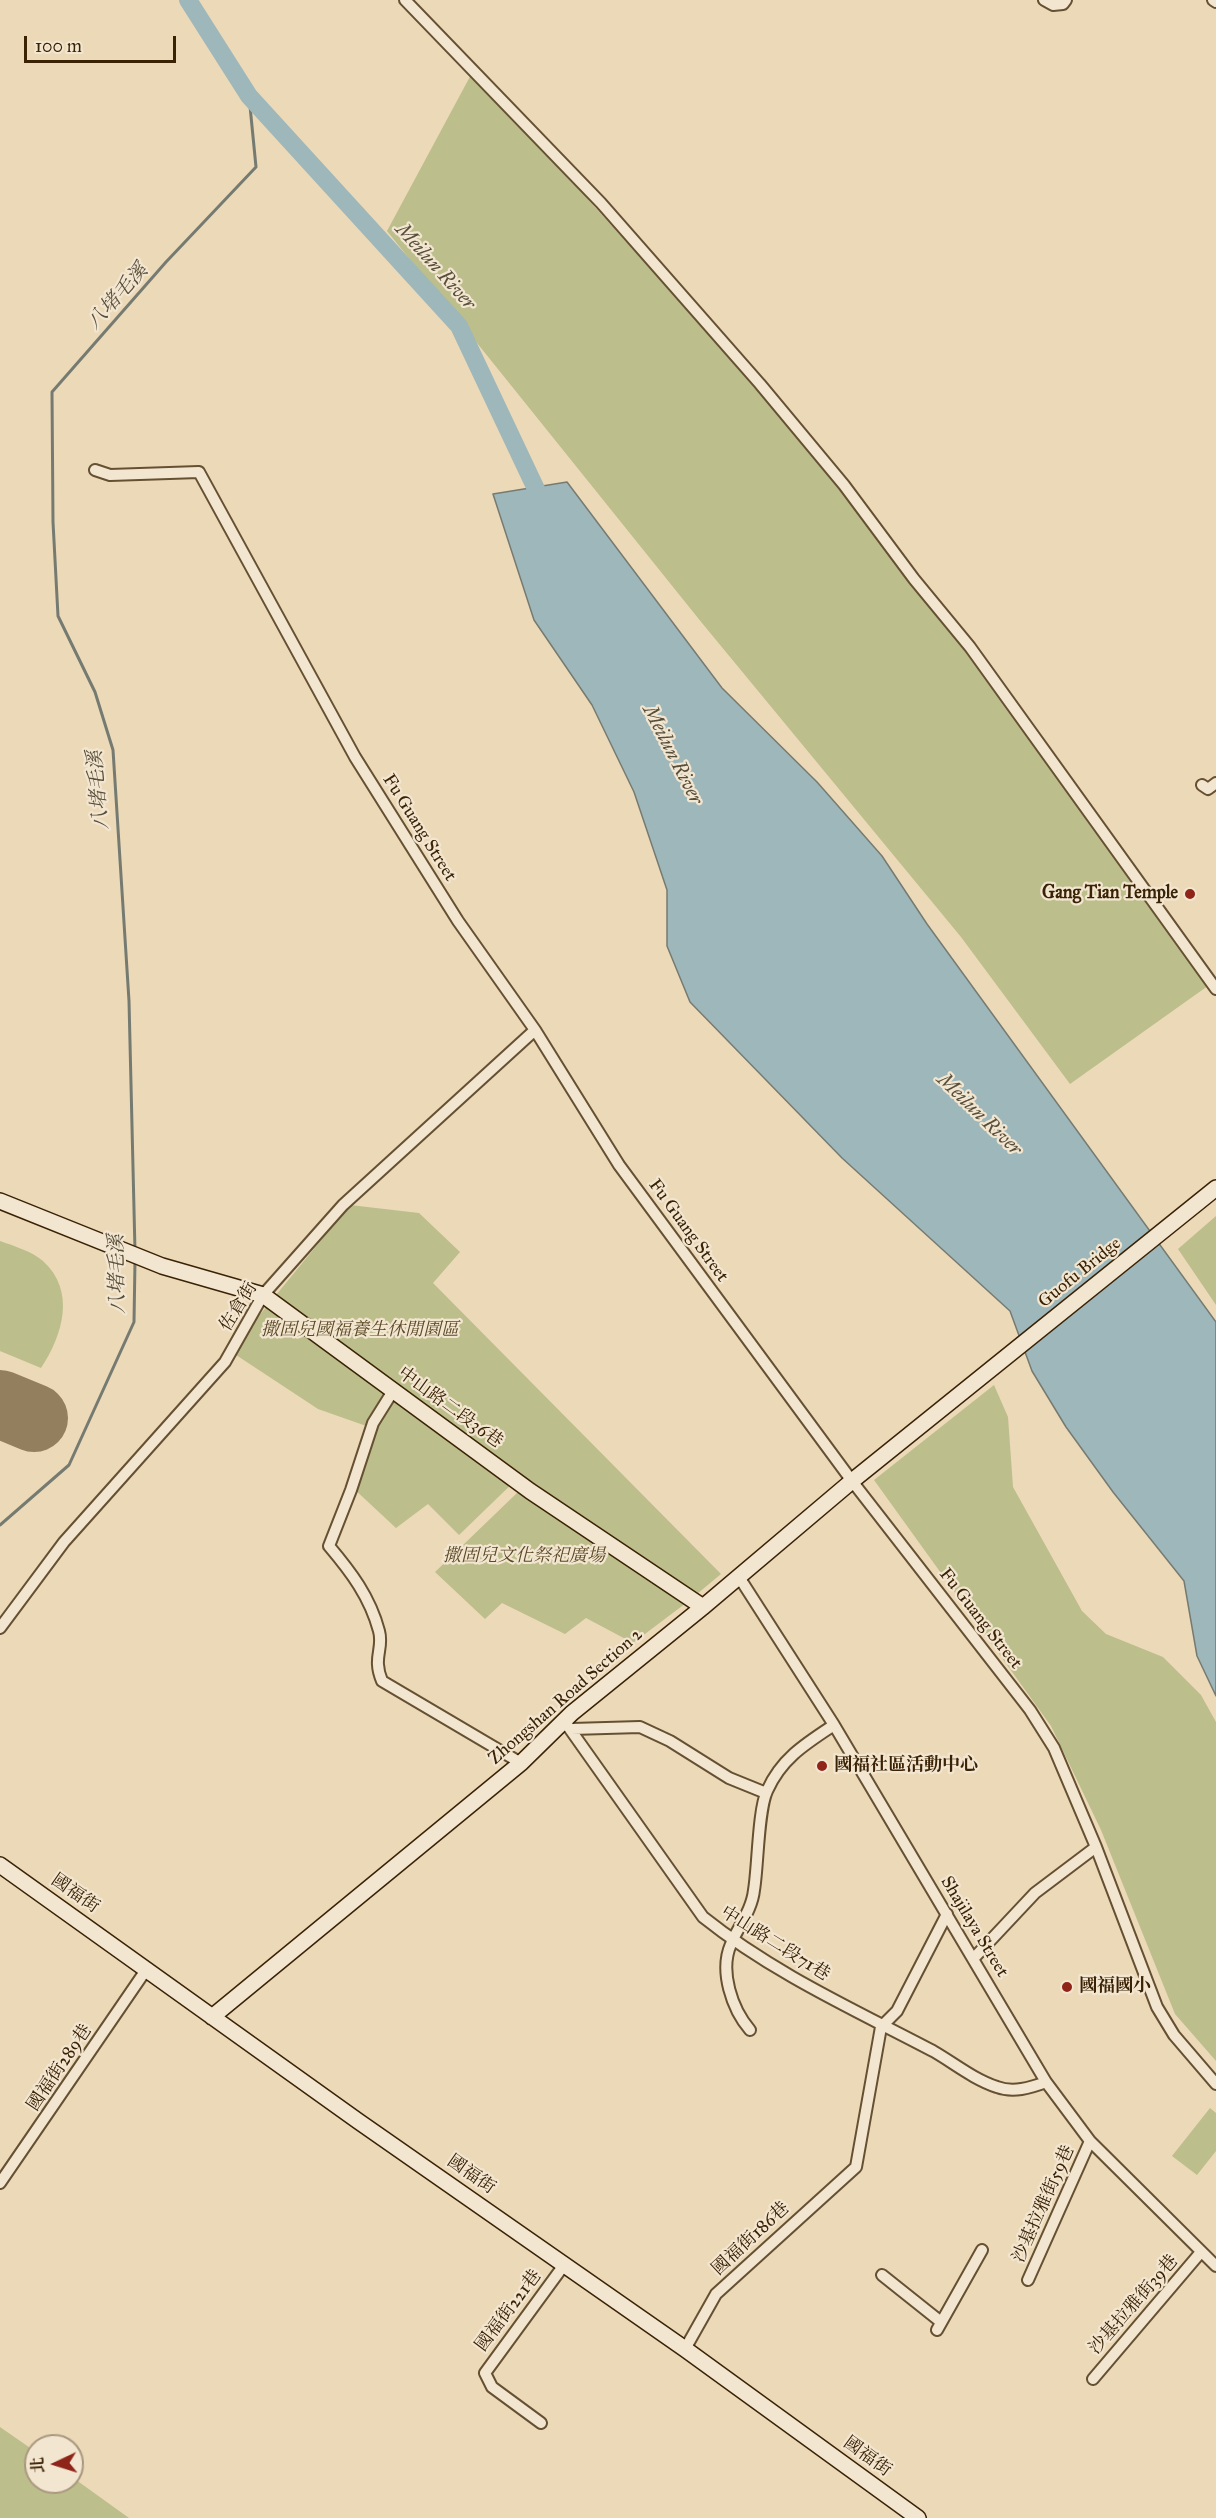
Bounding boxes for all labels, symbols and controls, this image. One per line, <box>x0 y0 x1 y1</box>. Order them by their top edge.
scale bar <box>27 24 178 62</box>
text: 100 m <box>35 35 82 57</box>
water label: Meilun River <box>390 219 480 315</box>
water label: 八堵毛溪 <box>82 259 154 335</box>
water label: Meilun River <box>637 701 707 809</box>
water label: 八堵毛溪 <box>84 749 114 831</box>
street label: Fu Guang Street <box>377 770 461 886</box>
place label: Gang Tian Temple <box>1042 883 1178 905</box>
marker: Gang Tian Temple <box>1183 887 1197 901</box>
water label: Meilun River <box>932 1069 1026 1161</box>
street label: Fu Guang Street <box>643 1175 733 1287</box>
street label: Guofu Bridge <box>1034 1233 1126 1313</box>
water label: 八堵毛溪 <box>105 1234 131 1314</box>
street label: 佐倉街 <box>216 1278 262 1336</box>
park label: 撒固兒國福養生休閒園區 <box>261 1320 459 1342</box>
street label: 中山路二段36巷 <box>393 1363 507 1453</box>
park label: 撒固兒文化祭祀廣場 <box>443 1546 605 1568</box>
street label: Fu Guang Street <box>934 1564 1026 1674</box>
street label: Zhongshan Road Section 2 <box>485 1624 647 1770</box>
place label: 國福社區活動中心 <box>834 1755 978 1777</box>
marker: 國福社區活動中心 <box>815 1759 829 1773</box>
street label: 國福街 <box>47 1870 103 1918</box>
street label: Shajilaya Street <box>935 1873 1013 1981</box>
street label: 中山路二段71巷 <box>716 1902 834 1986</box>
place label: 國福國小 <box>1079 1976 1151 1998</box>
marker: 國福國小 <box>1060 1980 1074 1994</box>
street label: 國福街289巷 <box>23 2020 97 2116</box>
street label: 沙基拉雅街59巷 <box>1009 2142 1079 2266</box>
street label: 國福街 <box>443 2151 499 2199</box>
street label: 國福街186巷 <box>708 2198 794 2280</box>
street label: 沙基拉雅街39巷 <box>1085 2251 1183 2359</box>
street label: 國福街221巷 <box>471 2266 547 2356</box>
street label: 國福街 <box>839 2432 895 2482</box>
north arrow <box>24 2434 84 2494</box>
text: 北 <box>28 2457 48 2474</box>

